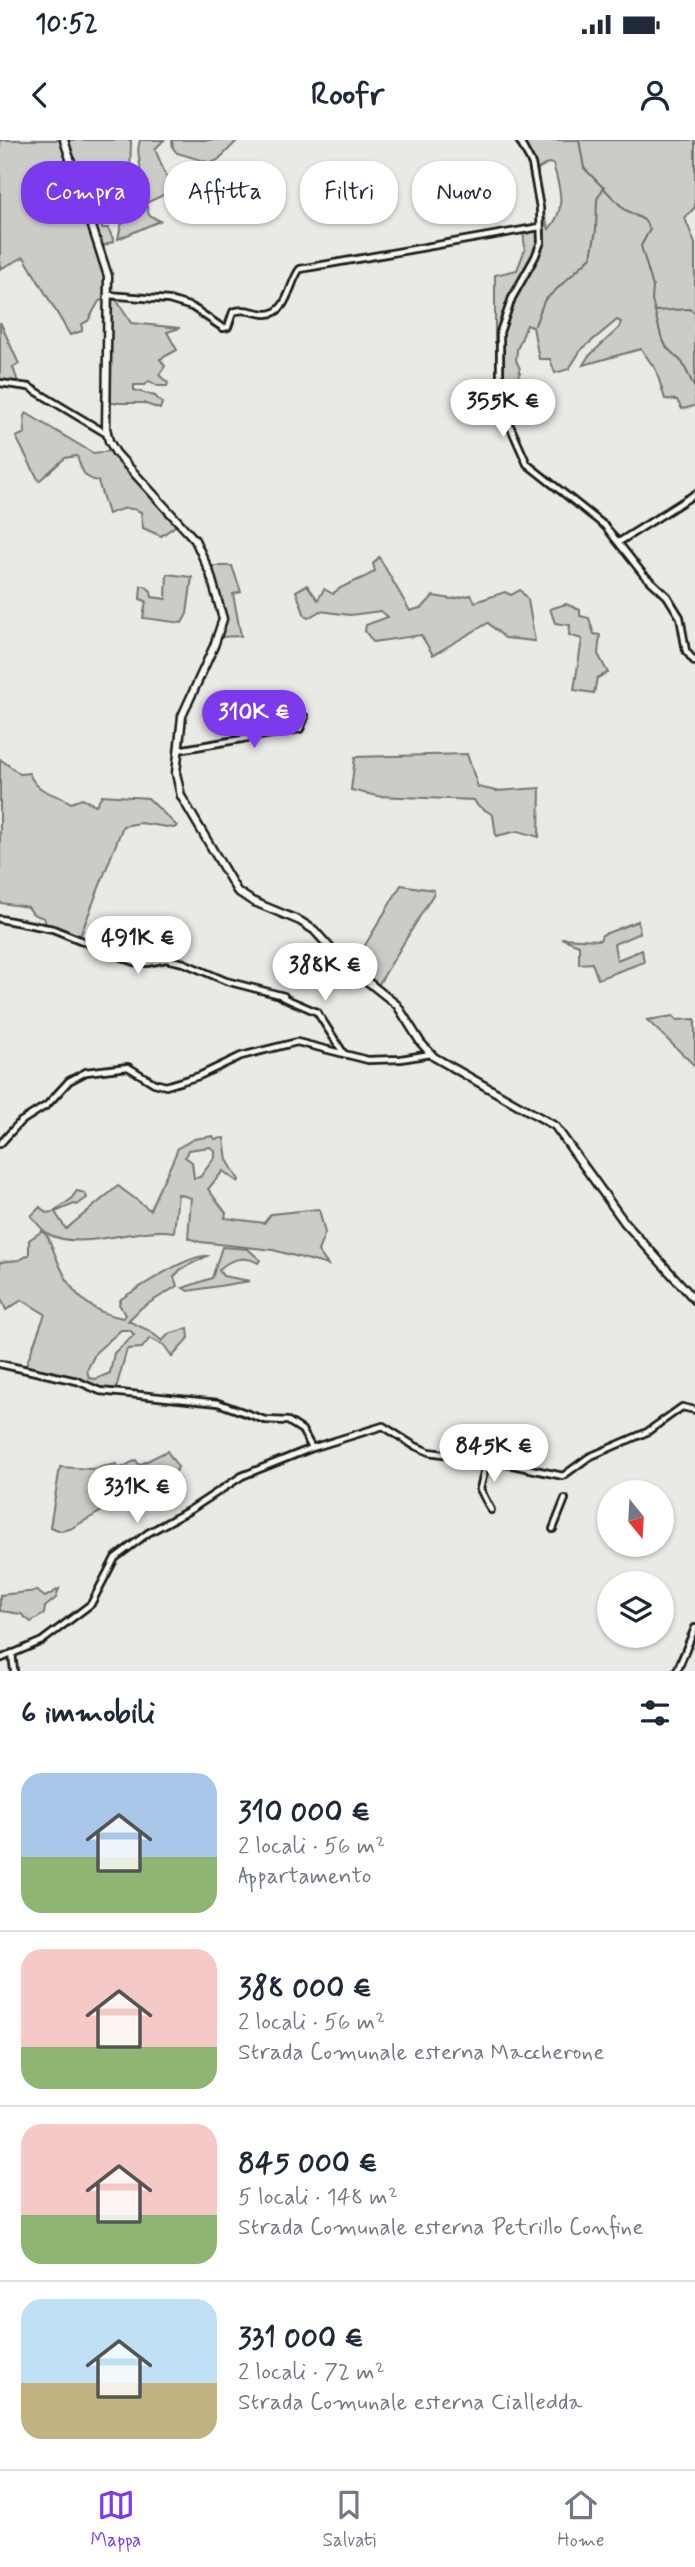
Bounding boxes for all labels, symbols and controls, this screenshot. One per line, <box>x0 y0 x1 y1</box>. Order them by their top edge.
text: 10:52 <box>35 8 98 42</box>
text: Roofr <box>311 74 384 116</box>
icon: back <box>21 76 59 114</box>
icon: person <box>636 76 674 114</box>
chip: Compra <box>21 161 150 224</box>
chip: Affitta <box>164 161 286 224</box>
chip: Filtri <box>300 161 398 224</box>
chip: Nuovo <box>412 161 516 224</box>
pin: 355K € <box>446 380 560 439</box>
text: 355K € <box>467 387 539 417</box>
pin: 310K € <box>197 690 311 750</box>
text: 310K € <box>218 698 290 728</box>
pin: 491K € <box>81 916 195 976</box>
text: 491K € <box>101 924 175 954</box>
pin: 388K € <box>268 944 382 1003</box>
text: 388K € <box>289 951 361 981</box>
pin: 845K € <box>437 1424 551 1484</box>
text: 845K € <box>455 1432 533 1462</box>
pin: 331K € <box>80 1466 194 1525</box>
text: 331K € <box>104 1473 170 1503</box>
north arrow <box>597 1480 674 1558</box>
map controls <box>597 1480 674 1648</box>
button: layers <box>597 1571 674 1648</box>
text: 6 immobili <box>21 1694 155 1733</box>
icon: filters <box>636 1694 674 1732</box>
text: 310 000 € <box>238 1793 370 1832</box>
icon: home <box>77 1801 161 1885</box>
text: 2 locali · 56 m² <box>238 1832 385 1862</box>
text: Appartamento <box>238 1862 372 1892</box>
text: 388 000 € <box>238 1969 372 2008</box>
icon: home <box>77 1977 161 2061</box>
text: 2 locali · 56 m² <box>238 2008 385 2038</box>
text: Strada Comunale esterna Maccherone <box>238 2038 604 2068</box>
text: 845 000 € <box>238 2144 378 2183</box>
icon: home <box>77 2152 161 2236</box>
text: 5 locali · 148 m² <box>238 2183 398 2213</box>
text: Strada Comunale esterna Petrillo Confine <box>238 2213 644 2243</box>
text: 331 000 € <box>238 2319 364 2358</box>
icon: home <box>77 2327 161 2411</box>
text: 2 locali · 72 m² <box>238 2358 385 2388</box>
text: Strada Comunale esterna Cialledda <box>238 2388 582 2418</box>
tab: Mappa <box>91 2486 141 2553</box>
tab: Salvati <box>322 2486 376 2553</box>
tab: Home <box>557 2486 604 2553</box>

